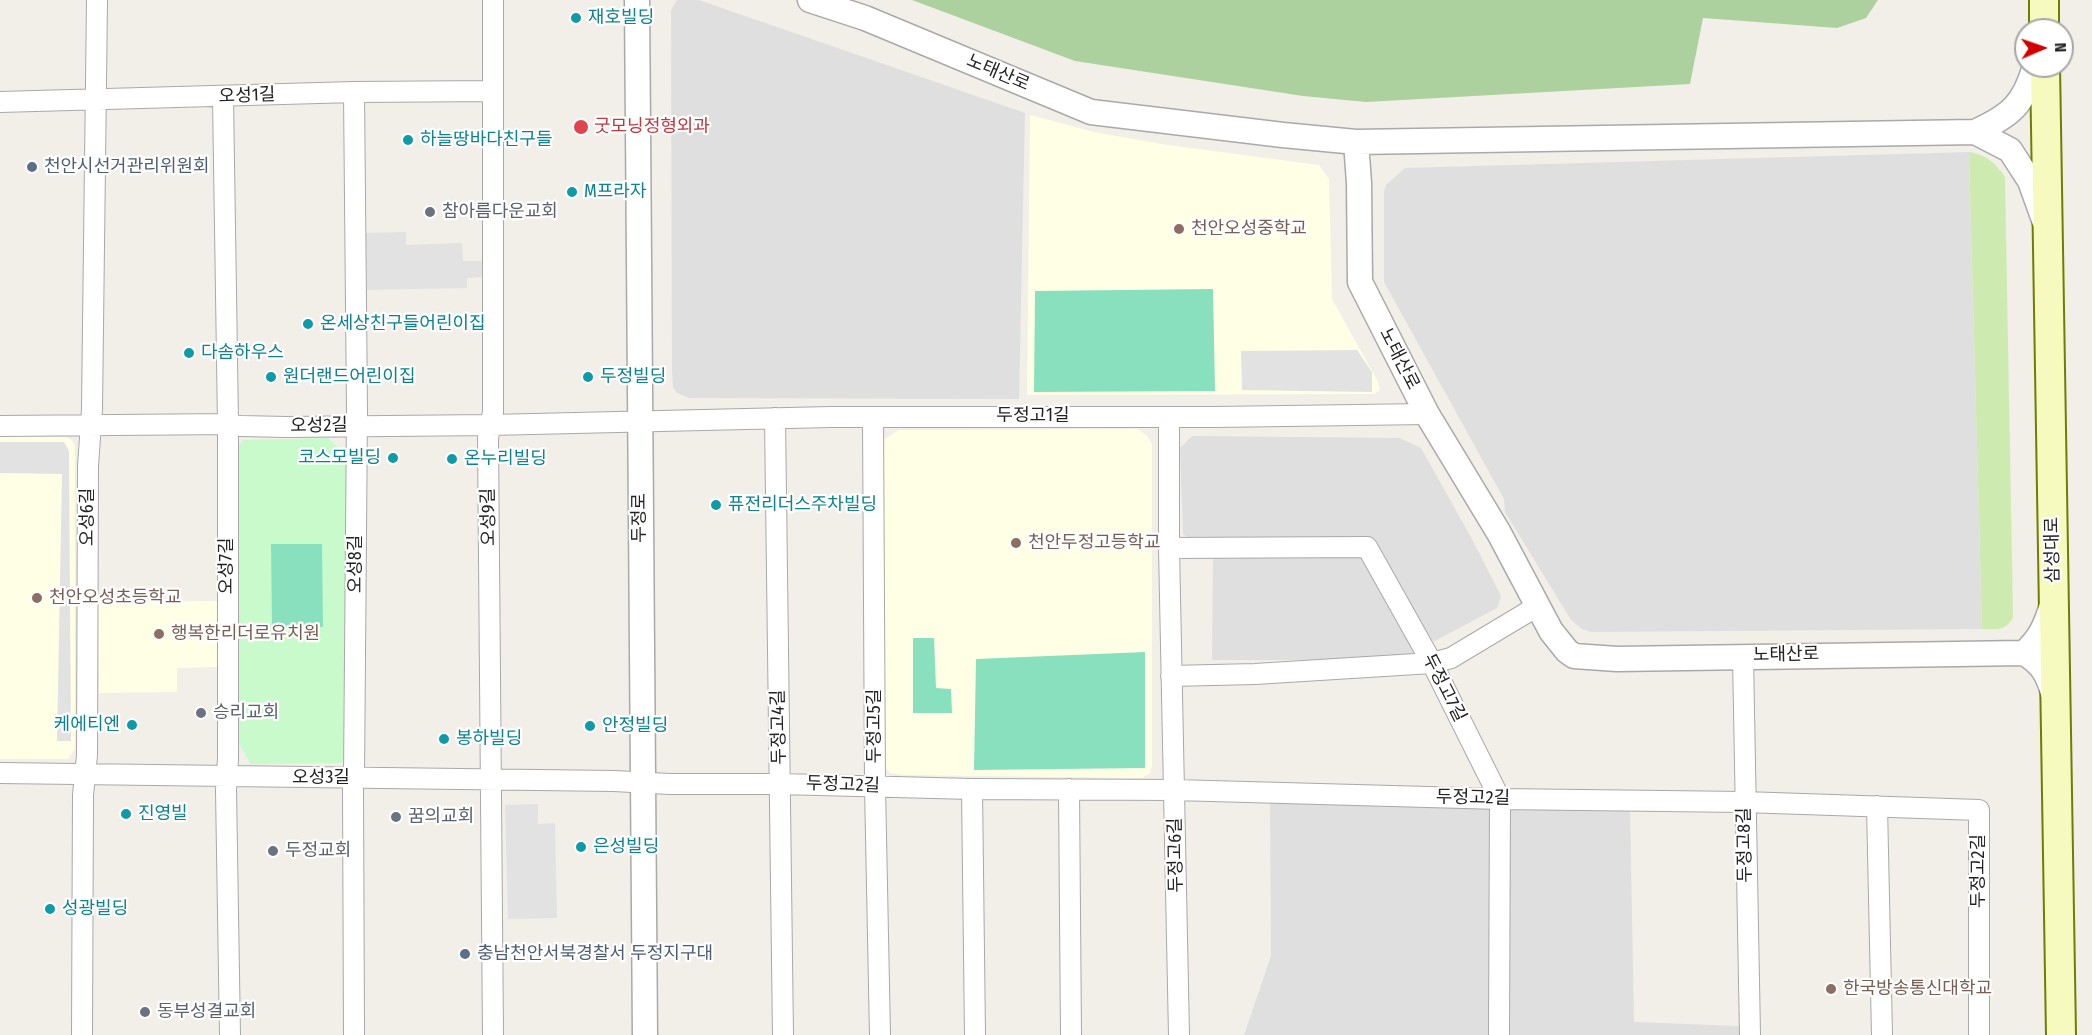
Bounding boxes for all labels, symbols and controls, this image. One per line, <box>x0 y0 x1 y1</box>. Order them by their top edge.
place label: 재호빌딩 <box>588 7 654 29</box>
marker: 재호빌딩 <box>569 11 583 25</box>
north arrow <box>2014 18 2074 78</box>
text: N <box>2051 42 2070 53</box>
street label: 노태산로 <box>963 50 1033 96</box>
street label: 오성1길 <box>218 84 276 108</box>
place label: 굿모닝정형외과 <box>594 116 710 138</box>
marker: 굿모닝정형외과 <box>572 118 590 136</box>
place label: 하늘땅바다친구들 <box>420 129 552 151</box>
marker: 하늘땅바다친구들 <box>401 133 415 147</box>
place label: 천안시선거관리위원회 <box>44 156 210 178</box>
marker: 천안시선거관리위원회 <box>25 160 39 174</box>
place label: M프라자 <box>584 181 646 203</box>
marker: M프라자 <box>565 185 579 199</box>
place label: 참아름다운교회 <box>442 201 558 223</box>
marker: 참아름다운교회 <box>423 205 437 219</box>
place label: 천안오성중학교 <box>1191 218 1307 240</box>
marker: 천안오성중학교 <box>1172 222 1186 236</box>
place label: 온세상친구들어린이집 <box>320 313 486 335</box>
marker: 온세상친구들어린이집 <box>301 317 315 331</box>
street label: 노태산로 <box>1374 325 1424 393</box>
place label: 다솜하우스 <box>201 342 284 364</box>
marker: 다솜하우스 <box>182 346 196 360</box>
place label: 원더랜드어린이집 <box>283 366 415 388</box>
place label: 두정빌딩 <box>600 366 666 388</box>
marker: 원더랜드어린이집 <box>264 370 278 384</box>
marker: 두정빌딩 <box>581 370 595 384</box>
street label: 두정고1길 <box>996 405 1070 427</box>
street label: 오성2길 <box>290 415 348 437</box>
place label: 코스모빌딩 <box>298 447 381 469</box>
place label: 온누리빌딩 <box>464 448 547 470</box>
marker: 코스모빌딩 <box>386 451 400 465</box>
marker: 온누리빌딩 <box>445 452 459 466</box>
street label: 오성6길 <box>77 488 99 546</box>
street label: 오성9길 <box>478 488 500 546</box>
street label: 두정로 <box>629 493 651 543</box>
place label: 퓨전리더스주차빌딩 <box>728 494 877 516</box>
marker: 퓨전리더스주차빌딩 <box>709 498 723 512</box>
street label: 삼성대로 <box>2042 517 2064 583</box>
place label: 천안두정고등학교 <box>1028 532 1160 554</box>
street label: 오성8길 <box>345 535 367 593</box>
marker: 천안두정고등학교 <box>1009 536 1023 550</box>
street label: 오성7길 <box>216 538 238 594</box>
place label: 천안오성초등학교 <box>49 587 181 609</box>
marker: 천안오성초등학교 <box>30 591 44 605</box>
place label: 행복한리더로유치원 <box>171 623 320 645</box>
marker: 행복한리더로유치원 <box>152 627 166 641</box>
street label: 노태산로 <box>1753 644 1819 666</box>
street label: 두정고7길 <box>1418 650 1470 726</box>
street label: 두정고4길 <box>768 689 790 765</box>
street label: 두정고5길 <box>864 689 886 763</box>
place label: 승리교회 <box>213 702 279 724</box>
marker: 승리교회 <box>194 706 208 720</box>
place label: 케에티엔 <box>54 714 120 736</box>
place label: 안정빌딩 <box>602 715 668 737</box>
marker: 케에티엔 <box>125 718 139 732</box>
marker: 안정빌딩 <box>583 719 597 733</box>
place label: 봉하빌딩 <box>456 728 522 750</box>
marker: 봉하빌딩 <box>437 732 451 746</box>
street label: 오성3길 <box>292 767 350 789</box>
street label: 두정고2길 <box>806 773 880 797</box>
street label: 두정고2길 <box>1436 787 1510 809</box>
place label: 진영빌 <box>138 803 188 825</box>
place label: 꿈의교회 <box>408 806 474 828</box>
marker: 진영빌 <box>119 807 133 821</box>
street label: 두정고8길 <box>1734 807 1756 883</box>
marker: 꿈의교회 <box>389 810 403 824</box>
street label: 두정고6길 <box>1165 817 1187 893</box>
street label: 두정고2길 <box>1968 834 1990 908</box>
place label: 은성빌딩 <box>593 836 659 858</box>
place label: 두정교회 <box>285 840 351 862</box>
marker: 은성빌딩 <box>574 840 588 854</box>
marker: 두정교회 <box>266 844 280 858</box>
place label: 성광빌딩 <box>62 898 128 920</box>
marker: 성광빌딩 <box>43 902 57 916</box>
place label: 충남천안서북경찰서 두정지구대 <box>477 943 713 965</box>
marker: 충남천안서북경찰서 두정지구대 <box>458 947 472 961</box>
place label: 한국방송통신대학교 <box>1843 978 1992 1000</box>
marker: 한국방송통신대학교 <box>1824 982 1838 996</box>
place label: 동부성결교회 <box>157 1001 256 1023</box>
marker: 동부성결교회 <box>138 1005 152 1019</box>

